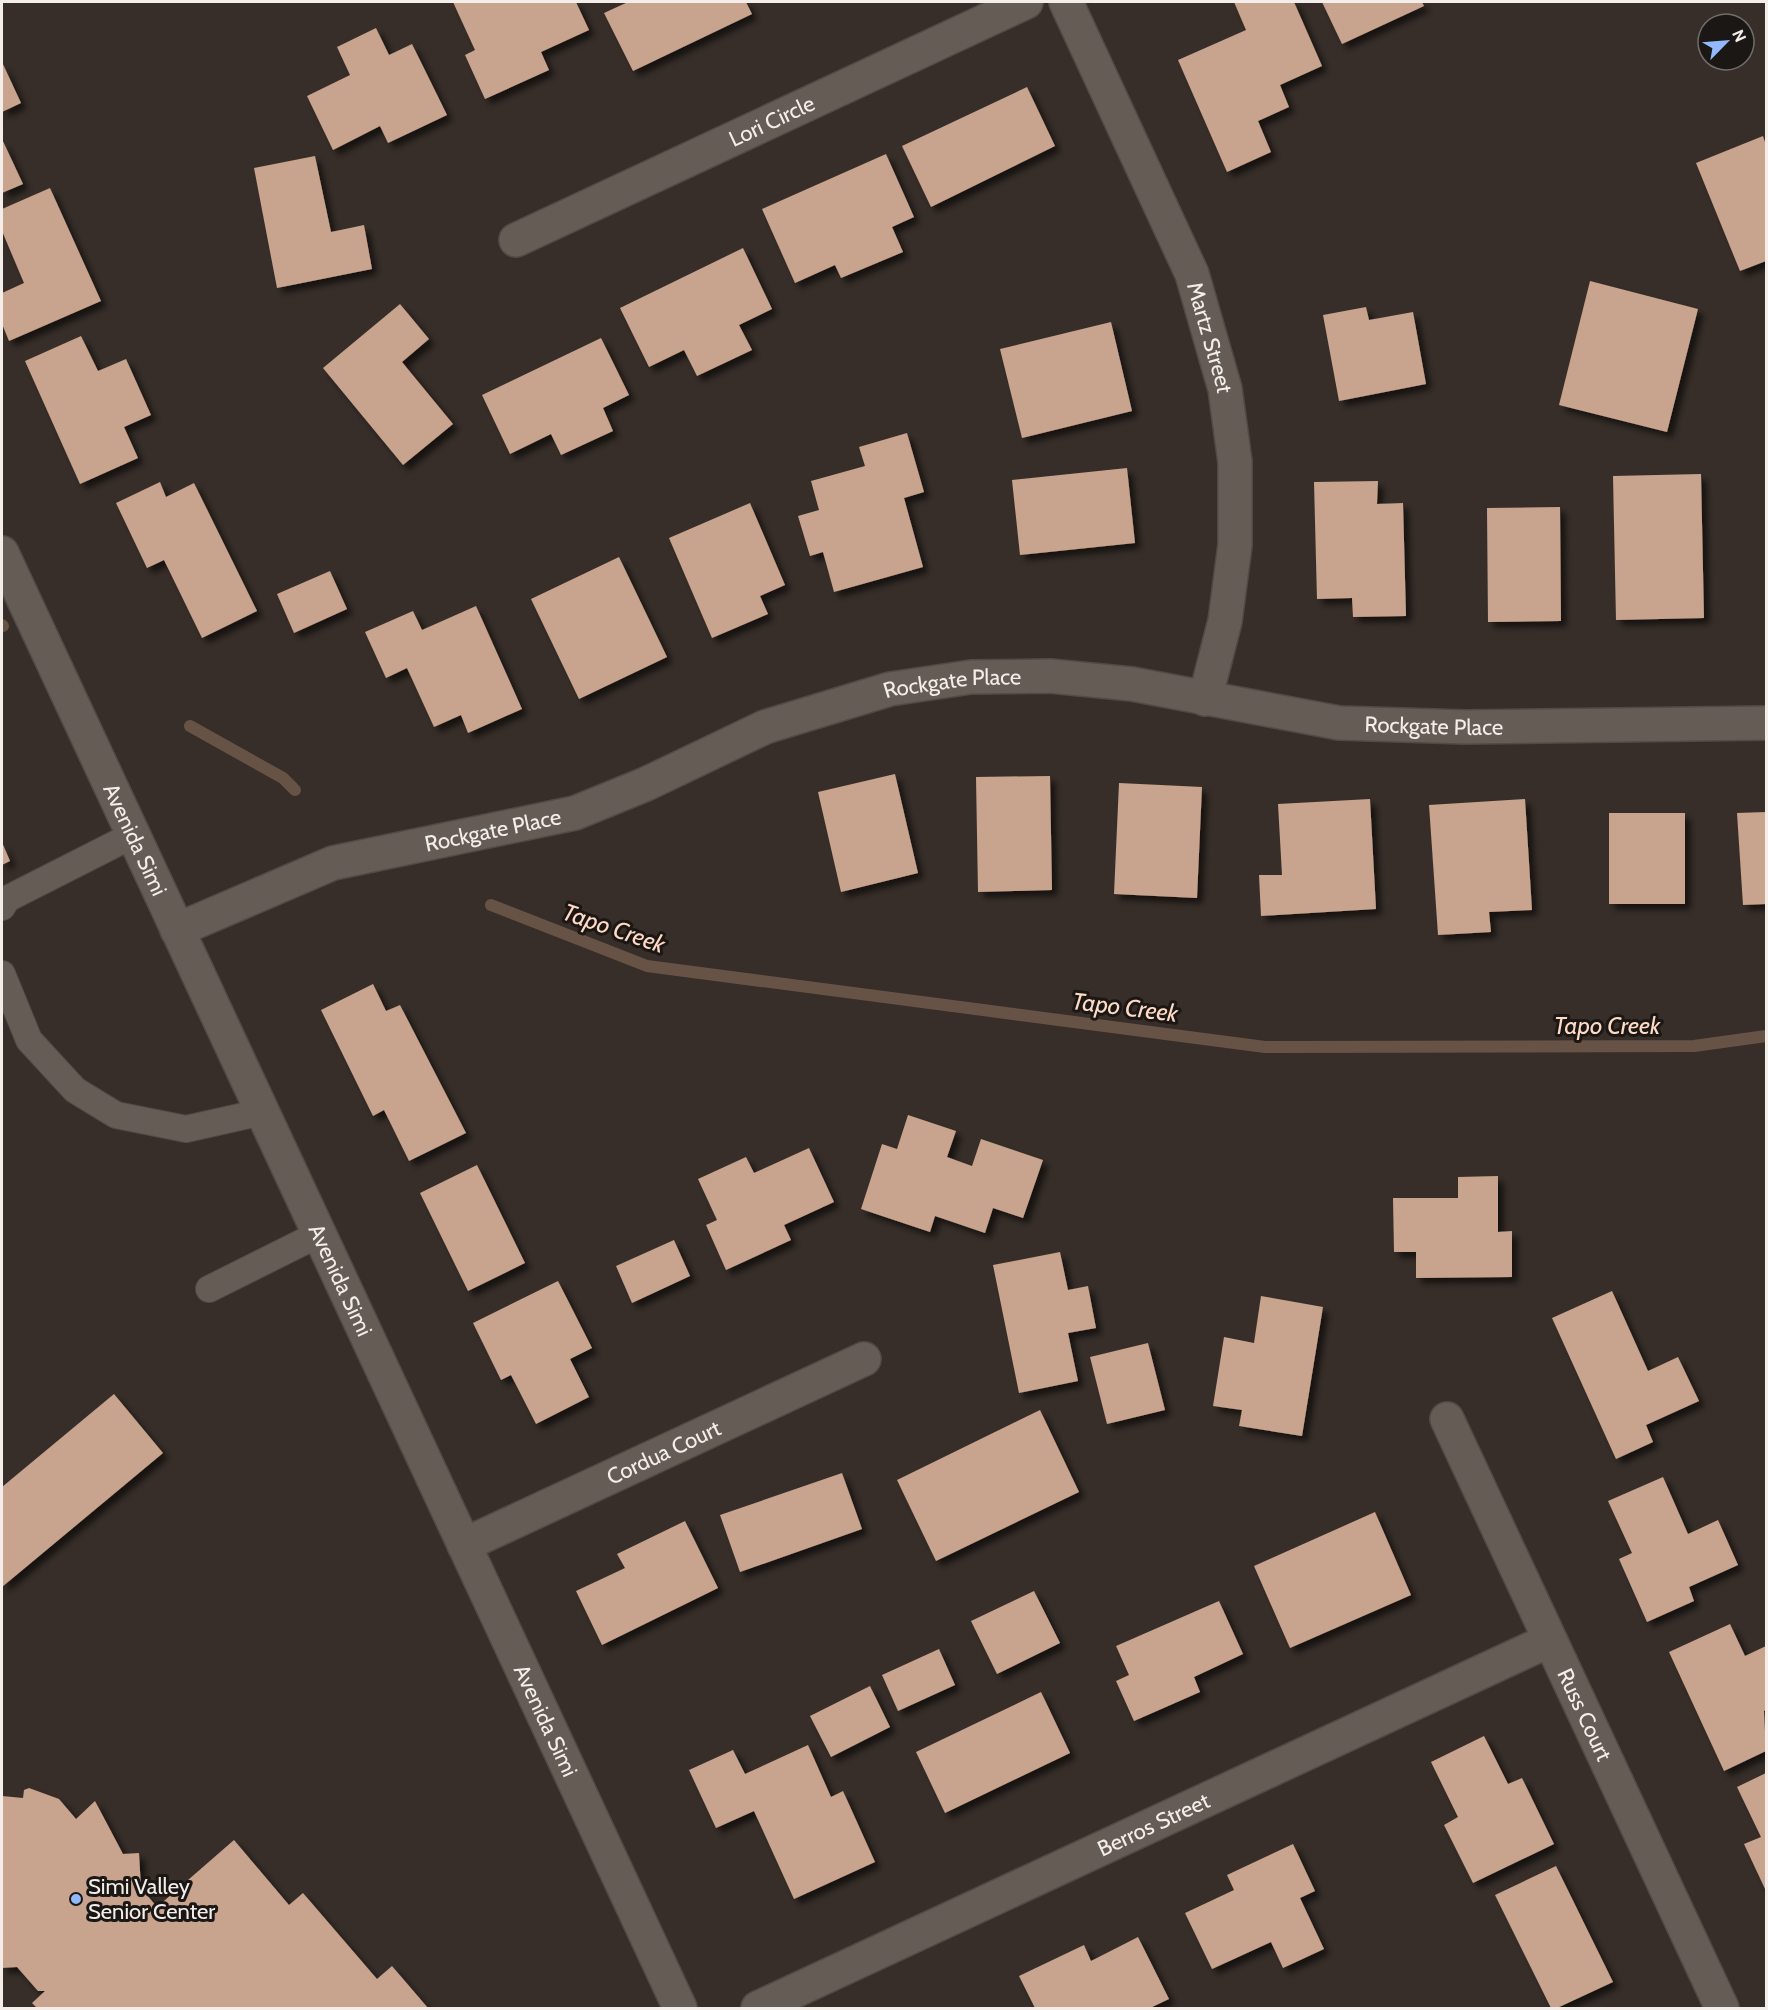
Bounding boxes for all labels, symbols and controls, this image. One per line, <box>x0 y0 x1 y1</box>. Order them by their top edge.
north arrow <box>1696 12 1756 72</box>
text: N <box>1728 27 1750 45</box>
street label: Lori Circle <box>724 89 819 152</box>
street label: Martz Street <box>1181 279 1239 395</box>
street label: Rockgate Place <box>880 663 1021 704</box>
street label: Rockgate Place <box>1364 710 1503 741</box>
street label: Avenida Simi <box>98 779 173 900</box>
street label: Rockgate Place <box>422 803 563 857</box>
water label: Tapo Creek <box>559 897 670 959</box>
water label: Tapo Creek <box>1070 986 1180 1028</box>
water label: Tapo Creek <box>1554 1011 1661 1040</box>
street label: Avenida Simi <box>303 1220 378 1340</box>
street label: Cordua Court <box>602 1414 725 1490</box>
street label: Avenida Simi <box>508 1660 584 1781</box>
street label: Russ Court <box>1552 1664 1618 1765</box>
street label: Berros Street <box>1093 1786 1214 1862</box>
place label: Simi Valley Senior Center <box>88 1873 215 1925</box>
marker: Simi Valley Senior Center <box>69 1892 83 1906</box>

